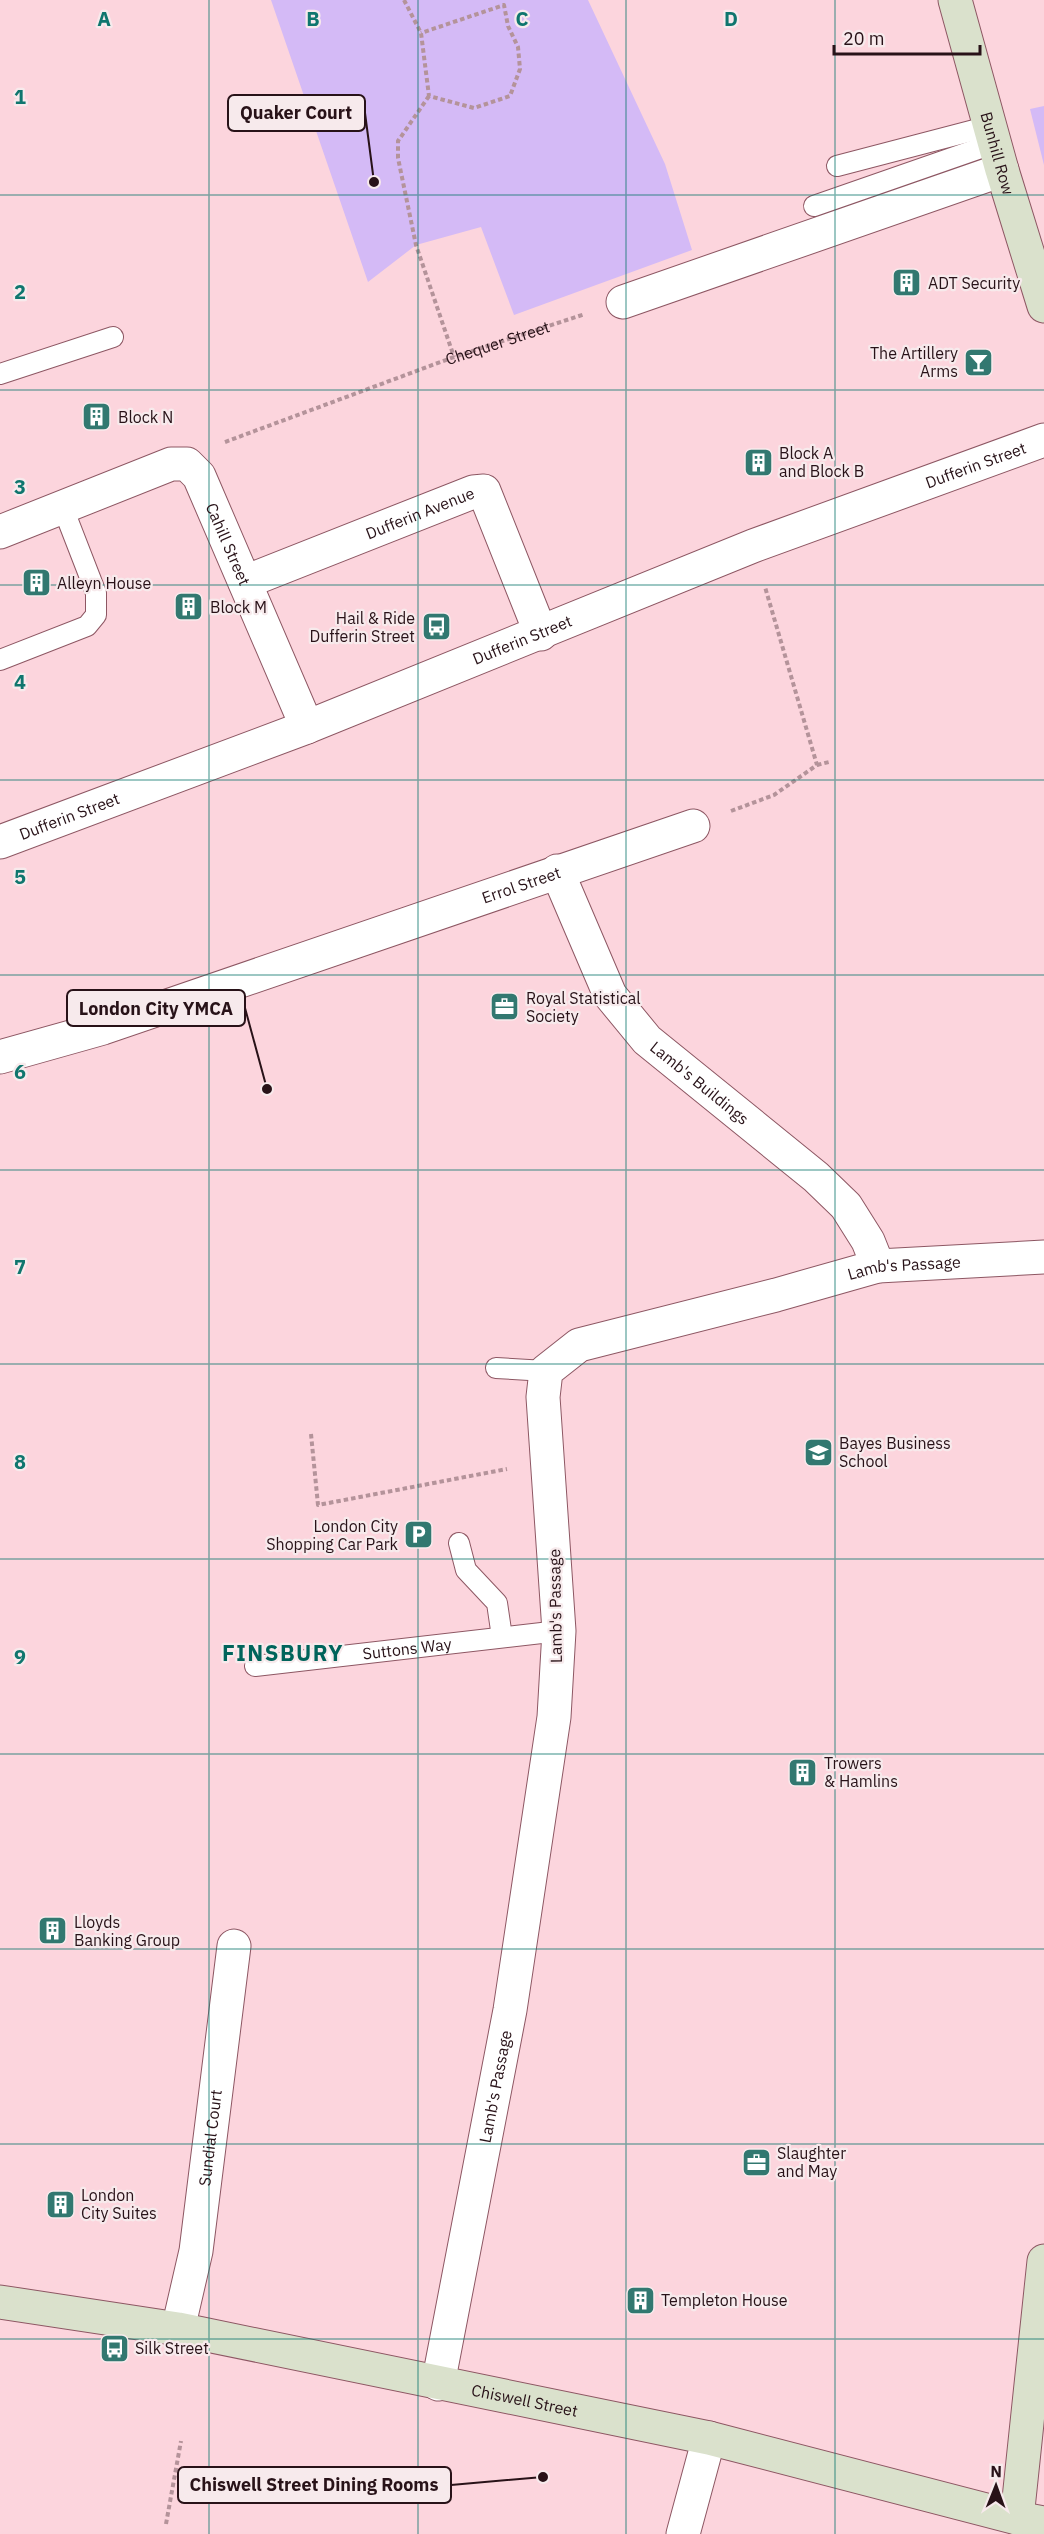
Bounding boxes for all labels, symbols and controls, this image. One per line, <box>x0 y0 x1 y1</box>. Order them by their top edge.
text: A <box>97 5 111 32</box>
text: B <box>306 5 320 32</box>
text: C <box>515 5 529 32</box>
text: D <box>724 5 738 32</box>
scale bar <box>834 18 980 56</box>
text: 20 m <box>843 27 885 50</box>
text: 1 <box>14 83 26 110</box>
callout: Quaker Court <box>228 95 365 131</box>
text: Quaker Court <box>240 101 352 124</box>
street label: Bunhill Row <box>976 109 1019 197</box>
building icon: ADT Security <box>891 267 923 299</box>
place label: ADT Security <box>928 273 1020 293</box>
text: 2 <box>14 278 26 305</box>
street label: Chequer Street <box>442 316 552 369</box>
place label: The Artillery Arms <box>870 343 958 381</box>
bar icon: The Artillery Arms <box>963 346 995 378</box>
building icon: Block N <box>81 401 113 433</box>
place label: Block N <box>118 407 173 427</box>
street label: Dufferin Street <box>922 437 1029 492</box>
place label: Block A and Block B <box>779 443 864 481</box>
building icon: Block A and Block B <box>742 446 774 478</box>
text: 3 <box>14 473 26 500</box>
street label: Dufferin Avenue <box>363 482 477 543</box>
street label: Cahill Street <box>202 500 255 588</box>
building icon: Alleyn House <box>20 567 52 599</box>
place label: Alleyn House <box>57 573 152 593</box>
building icon: Block M <box>173 591 205 623</box>
place label: Block M <box>210 597 267 617</box>
place label: Hail & Ride Dufferin Street <box>309 608 415 646</box>
bus stop icon: Hail & Ride Dufferin Street <box>420 611 452 643</box>
street label: Dufferin Street <box>469 611 575 669</box>
text: 4 <box>14 668 26 695</box>
street label: Dufferin Street <box>16 788 122 844</box>
street label: Errol Street <box>479 862 563 908</box>
text: 5 <box>14 863 26 890</box>
place label: Royal Statistical Society <box>526 988 641 1026</box>
callout: London City YMCA <box>67 990 245 1026</box>
office icon: Royal Statistical Society <box>489 991 521 1023</box>
text: London City YMCA <box>79 997 233 1020</box>
street label: Lamb's Buildings <box>646 1037 753 1129</box>
text: 6 <box>14 1058 26 1085</box>
street label: Lamb's Passage <box>845 1252 961 1284</box>
text: 7 <box>14 1253 26 1280</box>
place label: Bayes Business School <box>839 1433 951 1471</box>
school or university icon: Bayes Business School <box>802 1436 834 1468</box>
text: 8 <box>14 1448 26 1475</box>
place label: London City Shopping Car Park <box>266 1516 399 1554</box>
parking icon: London City Shopping Car Park <box>403 1519 435 1551</box>
street label: Lamb's Passage <box>544 1549 566 1663</box>
street label: Suttons Way <box>361 1633 453 1664</box>
district label: FINSBURY <box>222 1638 344 1667</box>
text: 9 <box>14 1643 26 1670</box>
place label: Trowers & Hamlins <box>824 1753 898 1791</box>
building icon: Trowers & Hamlins <box>787 1756 819 1788</box>
place label: Lloyds Banking Group <box>74 1912 180 1950</box>
building icon: Lloyds Banking Group <box>37 1915 69 1947</box>
street label: Lamb's Passage <box>475 2028 516 2144</box>
street label: Sundial Court <box>194 2089 226 2187</box>
place label: Slaughter and May <box>777 2143 846 2181</box>
office icon: Slaughter and May <box>740 2146 772 2178</box>
place label: London City Suites <box>81 2185 157 2223</box>
building icon: London City Suites <box>44 2188 76 2220</box>
building icon: Templeton House <box>624 2284 656 2316</box>
place label: Templeton House <box>661 2290 788 2310</box>
bus stop icon: Silk Street <box>98 2332 130 2364</box>
place label: Silk Street <box>135 2338 209 2358</box>
street label: Chiswell Street <box>470 2380 580 2421</box>
north arrow <box>966 2456 1026 2516</box>
text: N <box>990 2461 1002 2481</box>
callout: Chiswell Street Dining Rooms <box>178 2467 451 2503</box>
text: Chiswell Street Dining Rooms <box>190 2473 438 2496</box>

